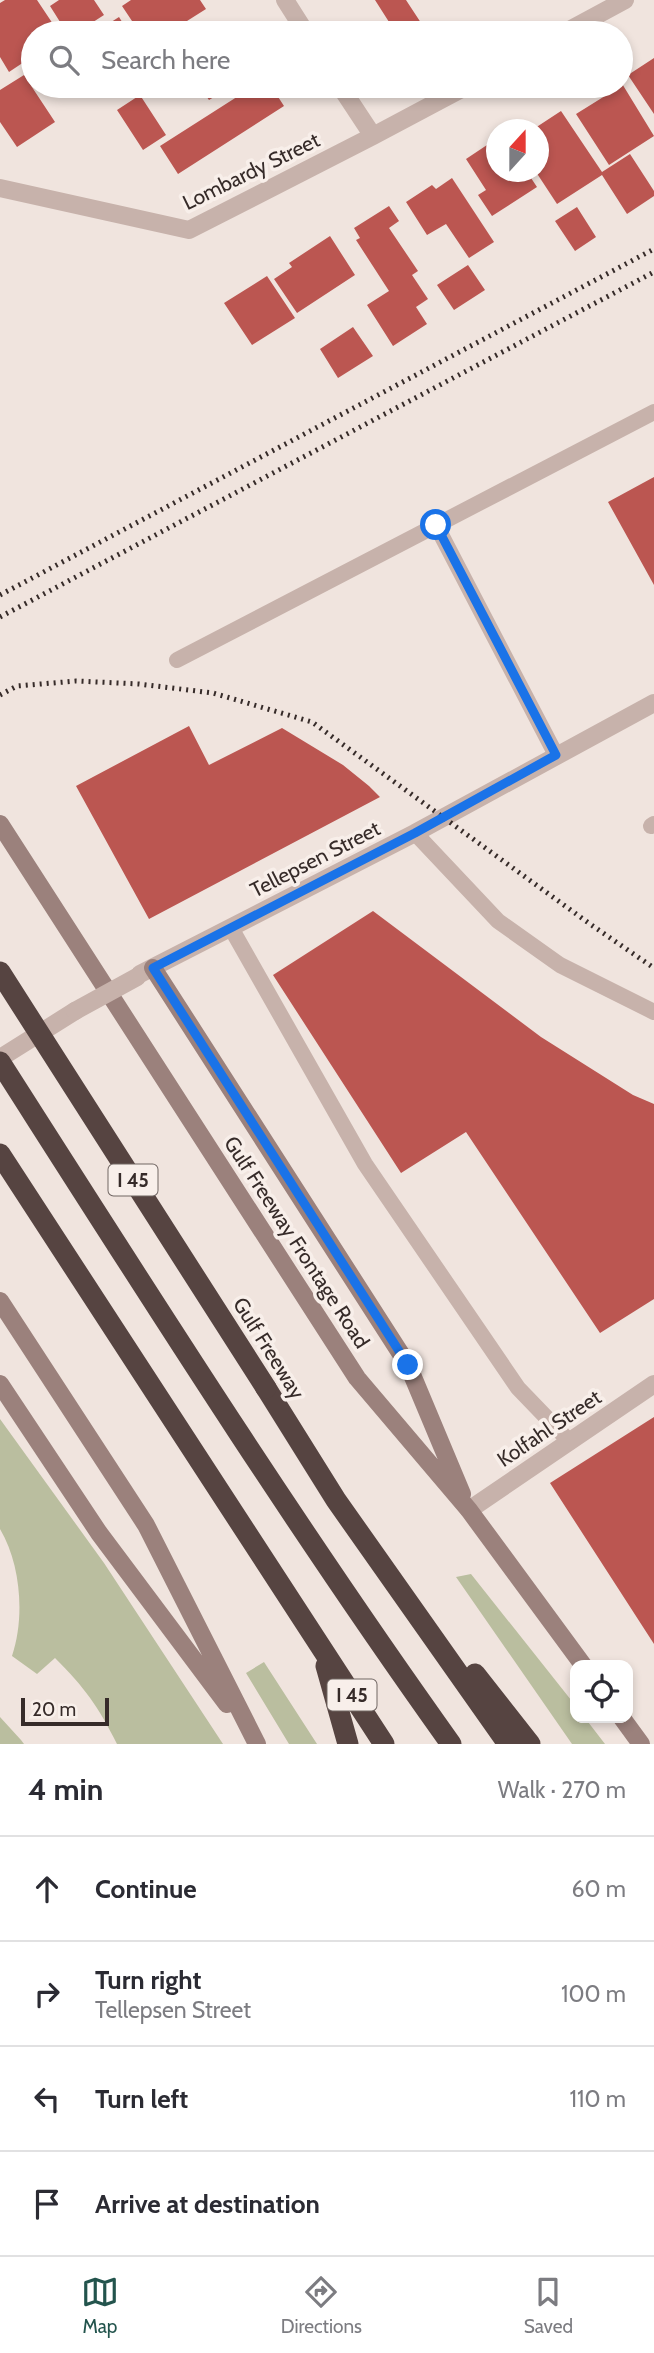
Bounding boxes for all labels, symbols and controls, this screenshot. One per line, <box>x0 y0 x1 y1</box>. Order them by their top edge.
search box <box>21 21 633 98</box>
icon: search <box>45 41 83 79</box>
text: Search here <box>101 44 230 76</box>
north arrow <box>486 119 549 182</box>
street label: Lombardy Street <box>178 127 324 215</box>
route start <box>420 509 451 540</box>
street label: Tellepsen Street <box>246 816 384 902</box>
street label: Gulf Freeway Frontage Road <box>219 1131 375 1353</box>
road number: I 45 <box>108 1164 158 1196</box>
street label: Gulf Freeway <box>228 1293 310 1403</box>
route end <box>392 1349 423 1380</box>
street label: Kolfahl Street <box>492 1384 606 1472</box>
map controls <box>570 1660 633 1723</box>
button: locate <box>570 1660 633 1723</box>
road number: I 45 <box>328 1680 376 1710</box>
scale bar <box>21 1695 108 1727</box>
text: 20 m <box>32 1698 76 1721</box>
text: 4 min <box>28 1771 103 1808</box>
text: Walk · 270 m <box>498 1776 626 1804</box>
icon: ahead <box>28 1870 66 1908</box>
text: Continue <box>95 1873 197 1905</box>
text: 60 m <box>572 1875 626 1903</box>
text: Turn right <box>95 1964 201 1996</box>
icon: right <box>28 1975 66 2013</box>
text: 100 m <box>561 1980 626 2008</box>
text: Tellepsen Street <box>95 1996 251 2024</box>
icon: left <box>28 2080 66 2118</box>
text: Turn left <box>95 2083 188 2115</box>
text: 110 m <box>570 2085 626 2113</box>
icon: arrive <box>28 2185 66 2223</box>
text: Arrive at destination <box>95 2188 320 2220</box>
tab: Map <box>81 2273 119 2338</box>
tab: Directions <box>281 2273 362 2338</box>
tab: Saved <box>524 2273 573 2338</box>

